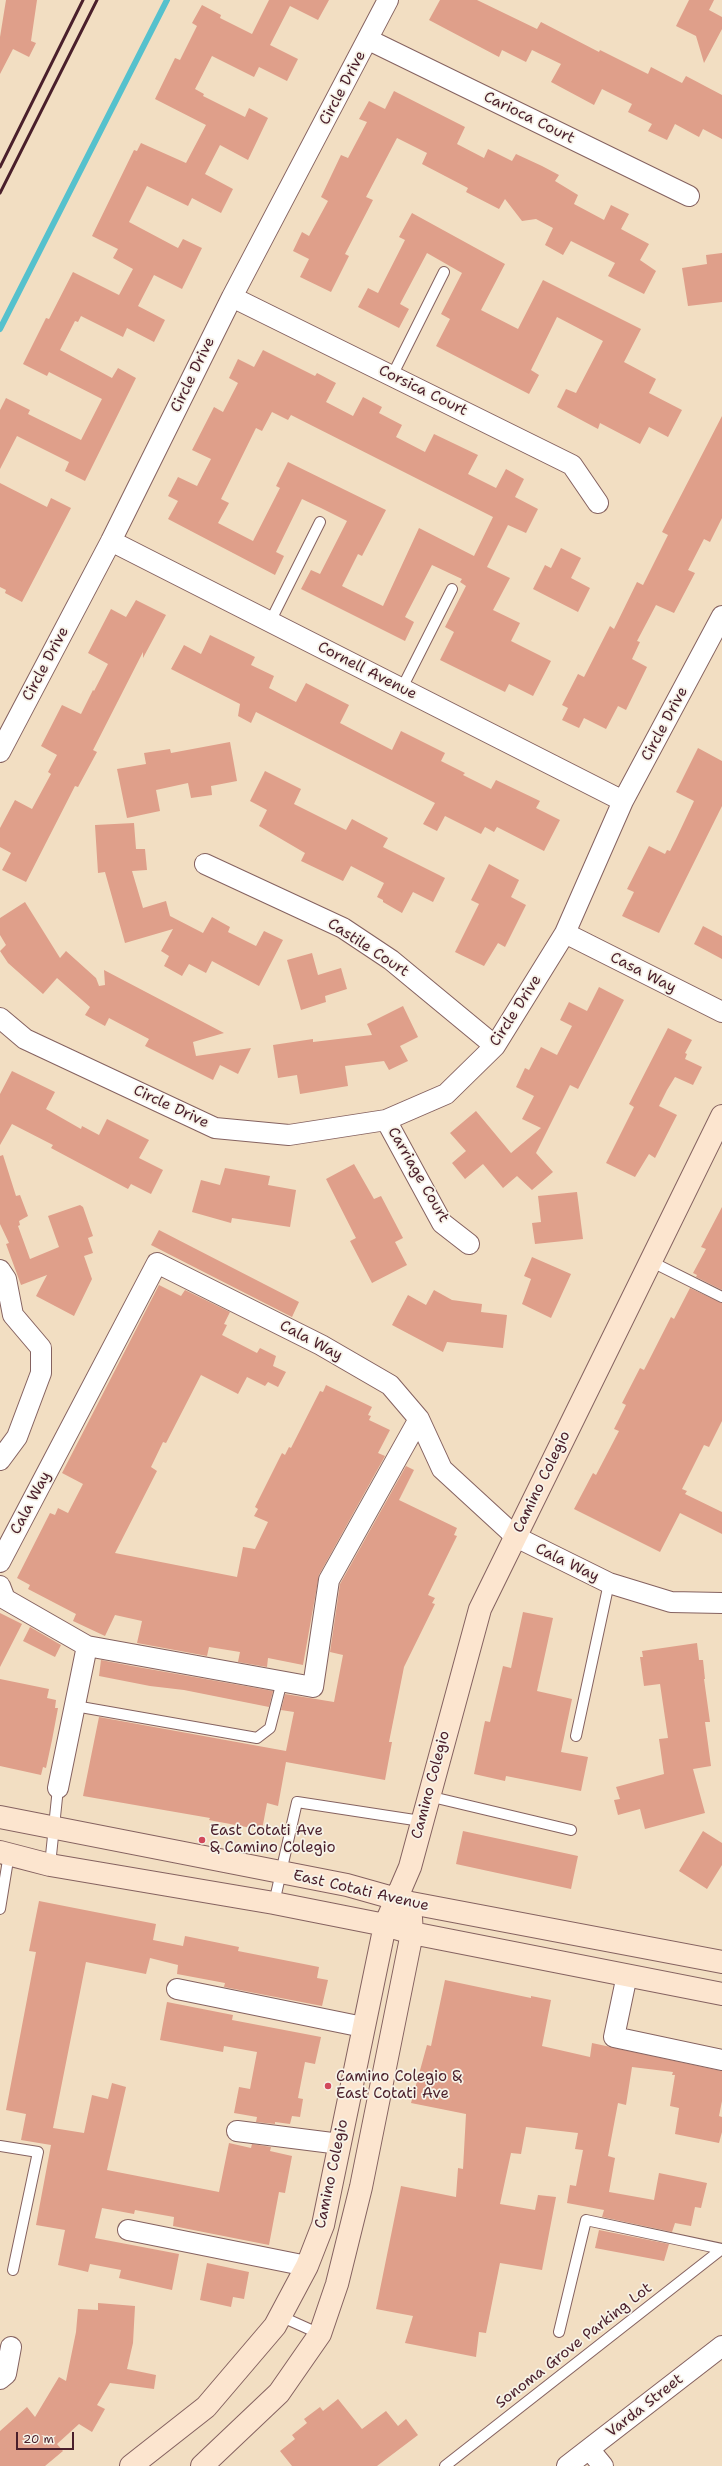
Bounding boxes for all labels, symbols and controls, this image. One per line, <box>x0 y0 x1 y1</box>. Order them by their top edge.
street label: Circle Drive <box>316 48 370 128</box>
street label: Carioca Court <box>480 88 578 148</box>
street label: Circle Drive <box>167 334 219 416</box>
street label: Corsica Court <box>376 362 470 420</box>
street label: Circle Drive <box>19 624 73 704</box>
street label: Cornell Avenue <box>314 638 420 704</box>
street label: Circle Drive <box>638 684 692 764</box>
street label: Castile Court <box>324 915 412 981</box>
street label: Casa Way <box>607 949 679 997</box>
street label: Circle Drive <box>486 972 546 1050</box>
street label: Circle Drive <box>130 1082 212 1132</box>
street label: Carriage Court <box>383 1124 453 1226</box>
street label: Cala Way <box>276 1317 346 1365</box>
street label: Camino Colegio <box>510 1428 574 1536</box>
street label: Cala Way <box>7 1468 55 1538</box>
street label: Cala Way <box>532 1540 602 1586</box>
street label: Camino Colegio <box>408 1729 454 1841</box>
place label: East Cotati Ave & Camino Colegio <box>210 1822 336 1857</box>
marker: East Cotati Ave & Camino Colegio <box>197 1835 207 1845</box>
street label: East Cotati Avenue <box>291 1867 431 1915</box>
place label: Camino Colegio & East Cotati Ave <box>336 2068 462 2103</box>
marker: Camino Colegio & East Cotati Ave <box>323 2081 333 2091</box>
street label: Camino Colegio <box>312 2118 352 2230</box>
street label: Sonoma Grove Parking Lot <box>492 2279 656 2413</box>
street label: Varda Street <box>603 2370 687 2442</box>
scale bar <box>18 2424 76 2450</box>
text: 20 m <box>23 2431 54 2447</box>

